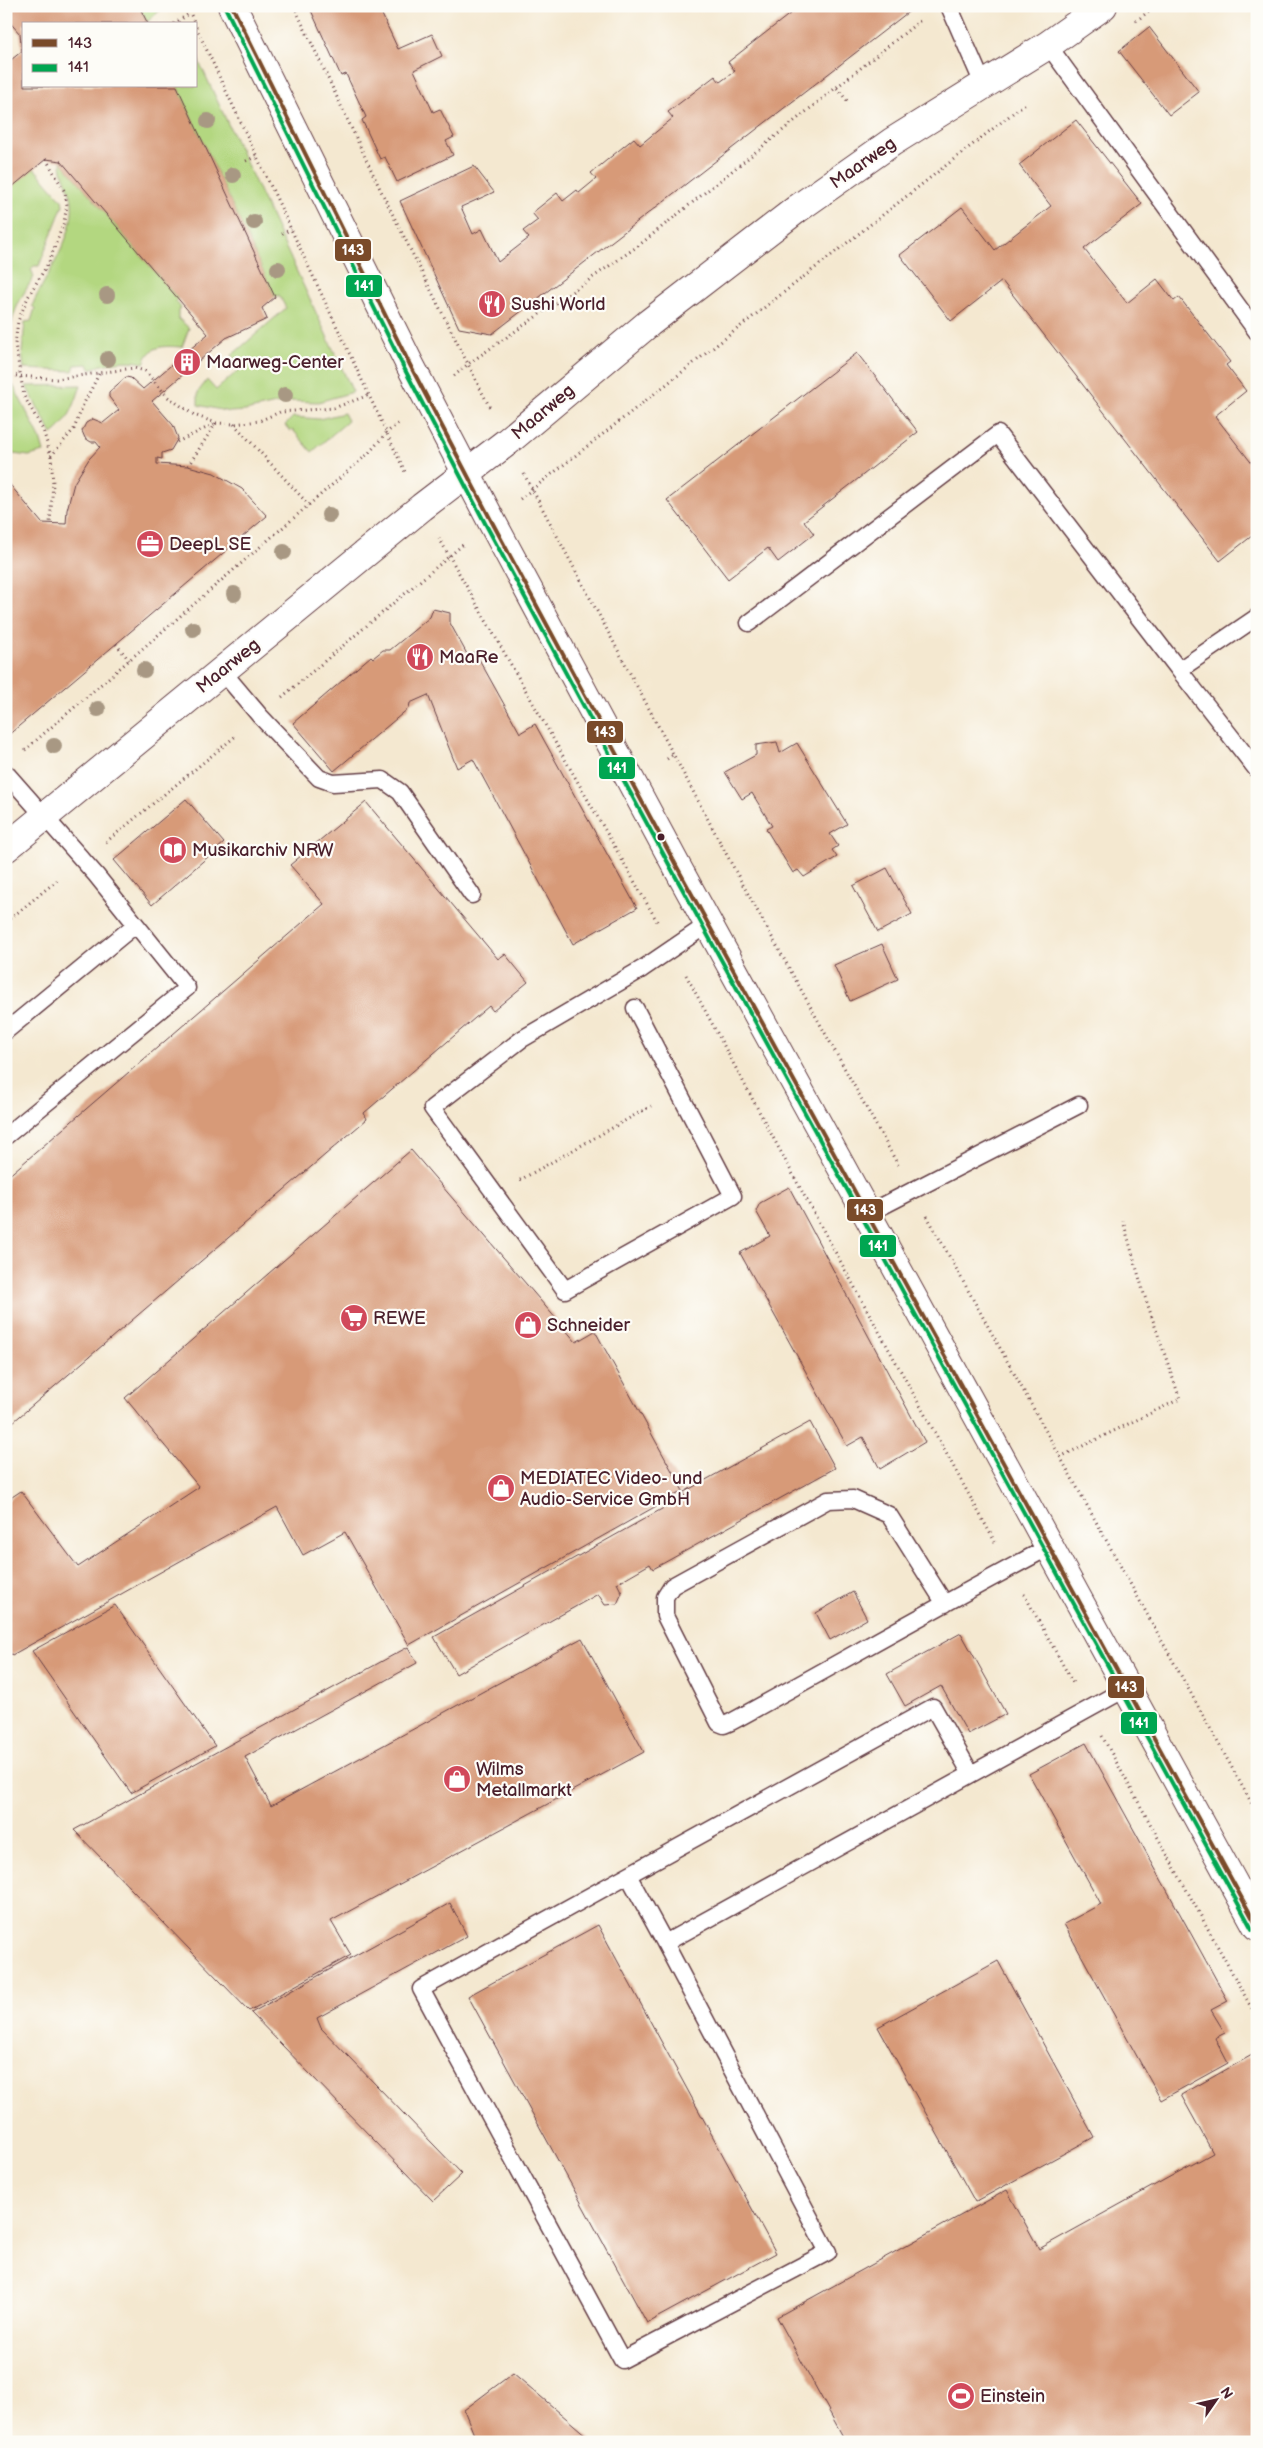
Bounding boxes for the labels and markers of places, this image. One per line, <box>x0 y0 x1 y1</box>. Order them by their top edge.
restaurant icon: Sushi World <box>477 289 507 319</box>
place label: Sushi World <box>511 294 605 315</box>
building icon: Maarweg-Center <box>172 347 202 377</box>
place label: Maarweg-Center <box>206 352 344 373</box>
office icon: DeepL SE <box>135 529 165 559</box>
place label: DeepL SE <box>169 534 251 555</box>
restaurant icon: MaaRe <box>405 642 435 672</box>
place label: MaaRe <box>439 647 499 668</box>
unlabelled marker <box>656 832 666 842</box>
library icon: Musikarchiv NRW <box>158 835 188 865</box>
place label: Musikarchiv NRW <box>192 840 334 861</box>
supermarket icon: REWE <box>339 1303 369 1333</box>
place label: REWE <box>373 1308 426 1329</box>
shop icon: Schneider <box>513 1310 543 1340</box>
place label: Schneider <box>547 1315 630 1336</box>
place label: MEDIATEC Video- und Audio-Service GmbH <box>520 1468 703 1510</box>
shop icon: MEDIATEC Video- und Audio-Service GmbH <box>486 1473 516 1503</box>
place label: Wilms Metallmarkt <box>476 1759 572 1801</box>
shop icon: Wilms Metallmarkt <box>442 1764 472 1794</box>
sports icon: Einstein <box>946 2381 976 2411</box>
place label: Einstein <box>980 2386 1045 2407</box>

